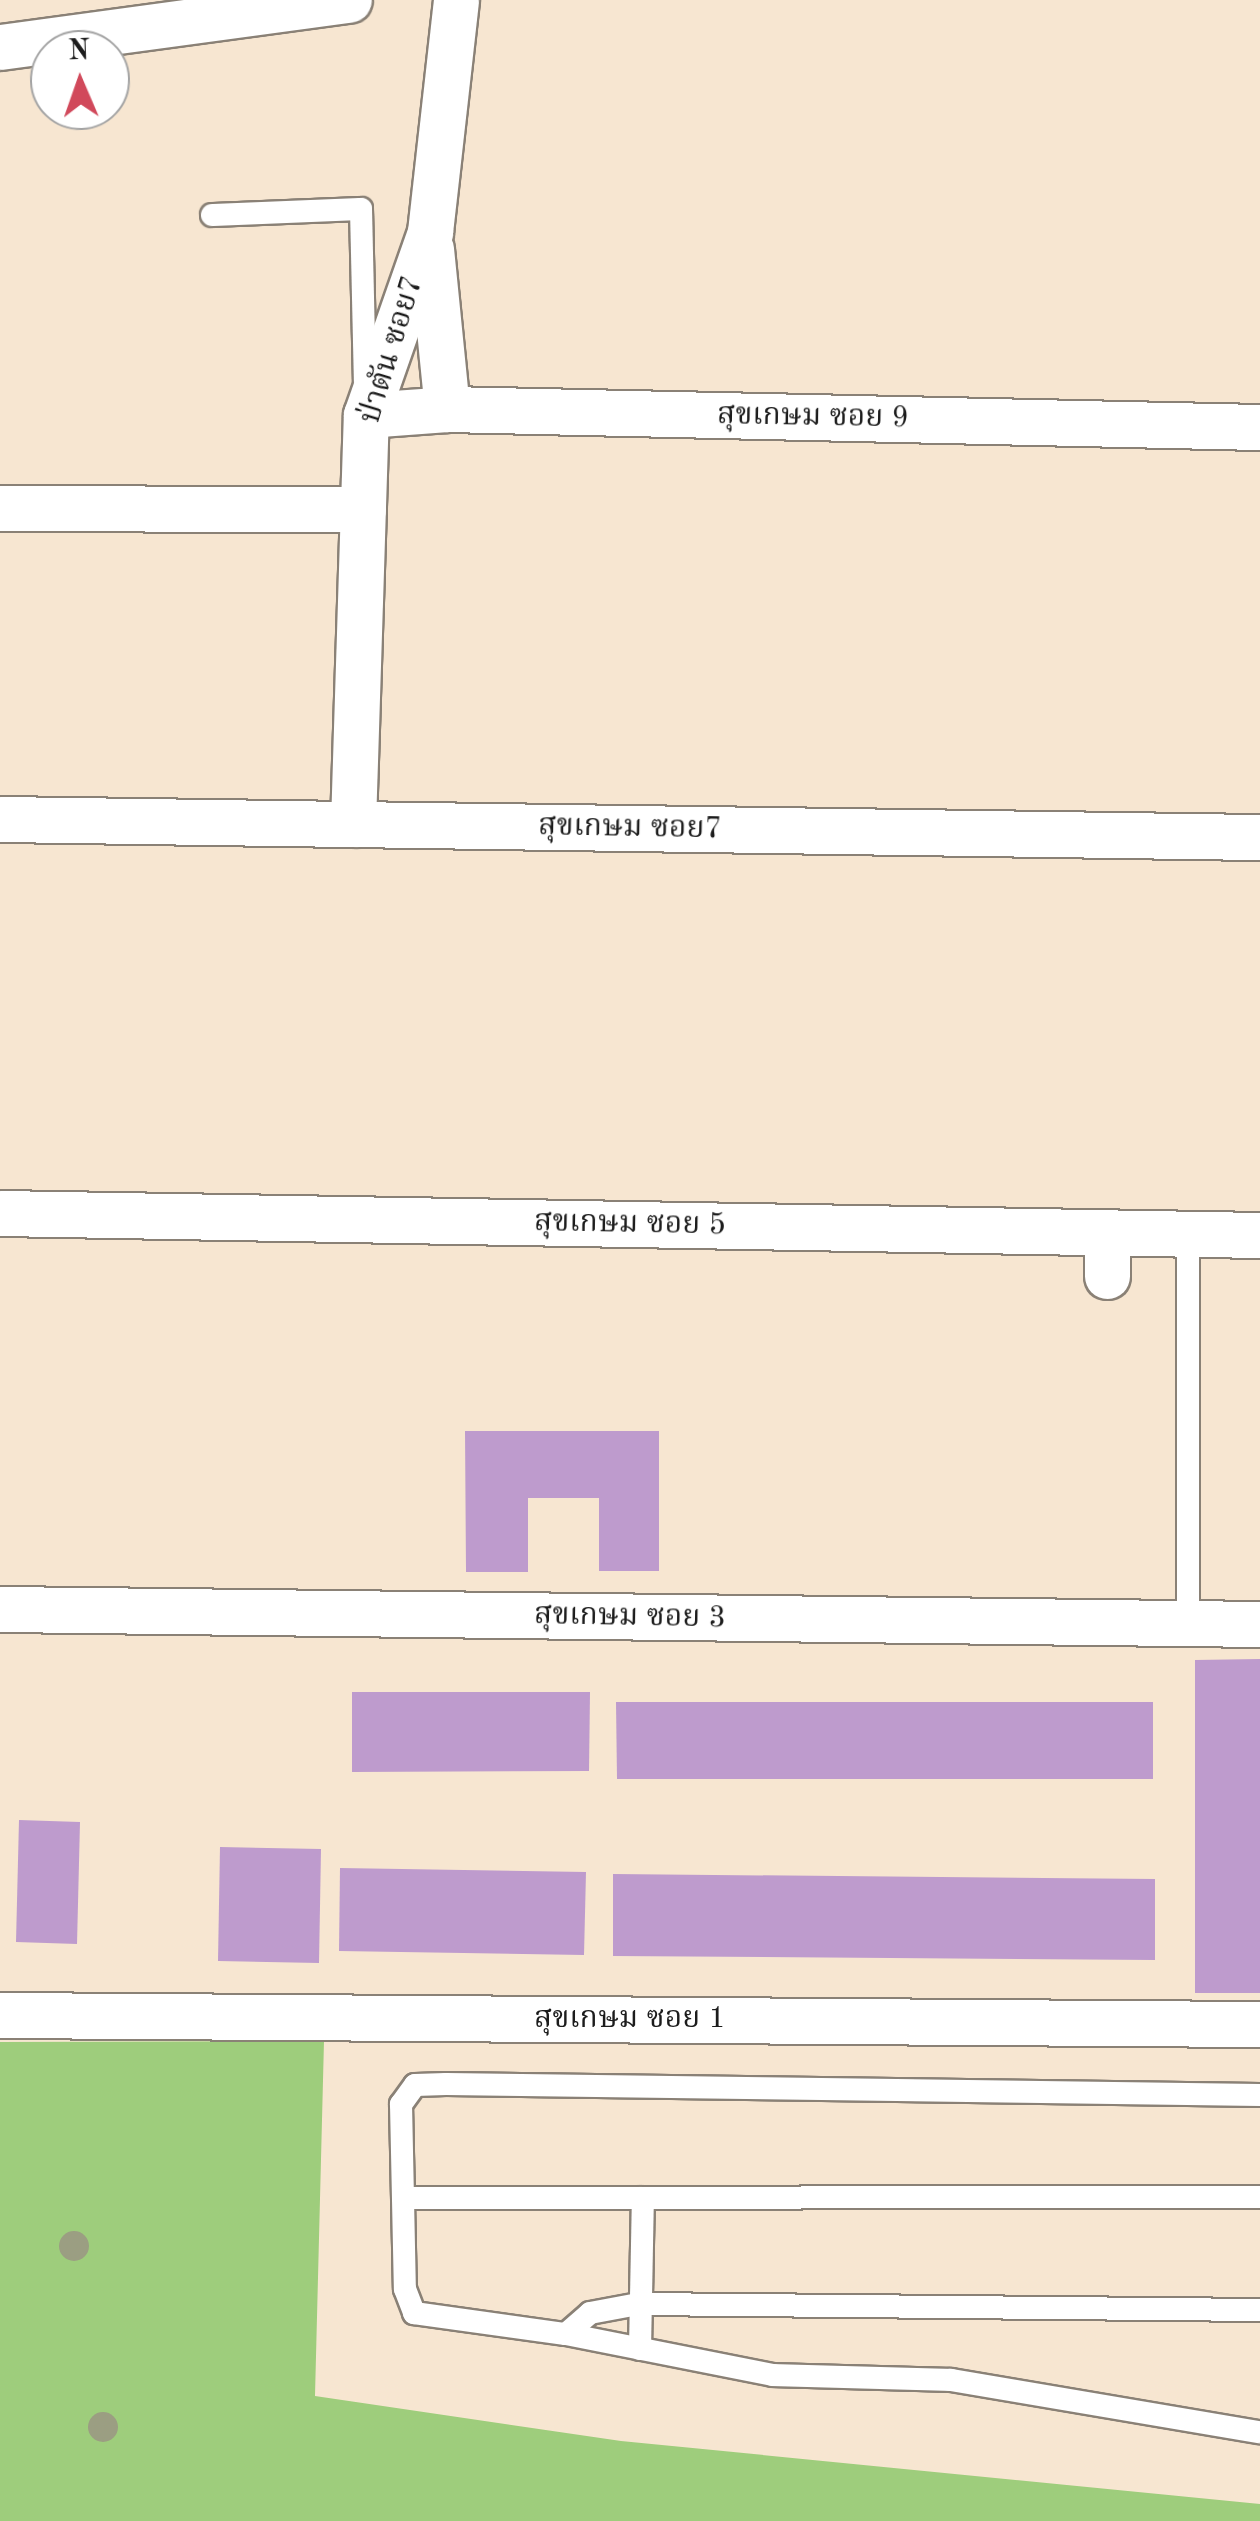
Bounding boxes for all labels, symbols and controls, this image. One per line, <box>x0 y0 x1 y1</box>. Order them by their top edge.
north arrow <box>30 30 130 130</box>
text: N <box>68 38 90 66</box>
street label: ป่าตัน ซอย7 <box>353 272 431 428</box>
street label: สุขเกษม ซอย 9 <box>717 397 909 437</box>
street label: สุขเกษม ซอย7 <box>538 808 722 848</box>
street label: สุขเกษม ซอย 5 <box>534 1204 726 1244</box>
street label: สุขเกษม ซอย 3 <box>534 1597 726 1637</box>
street label: สุขเกษม ซอย 1 <box>534 2001 726 2037</box>

